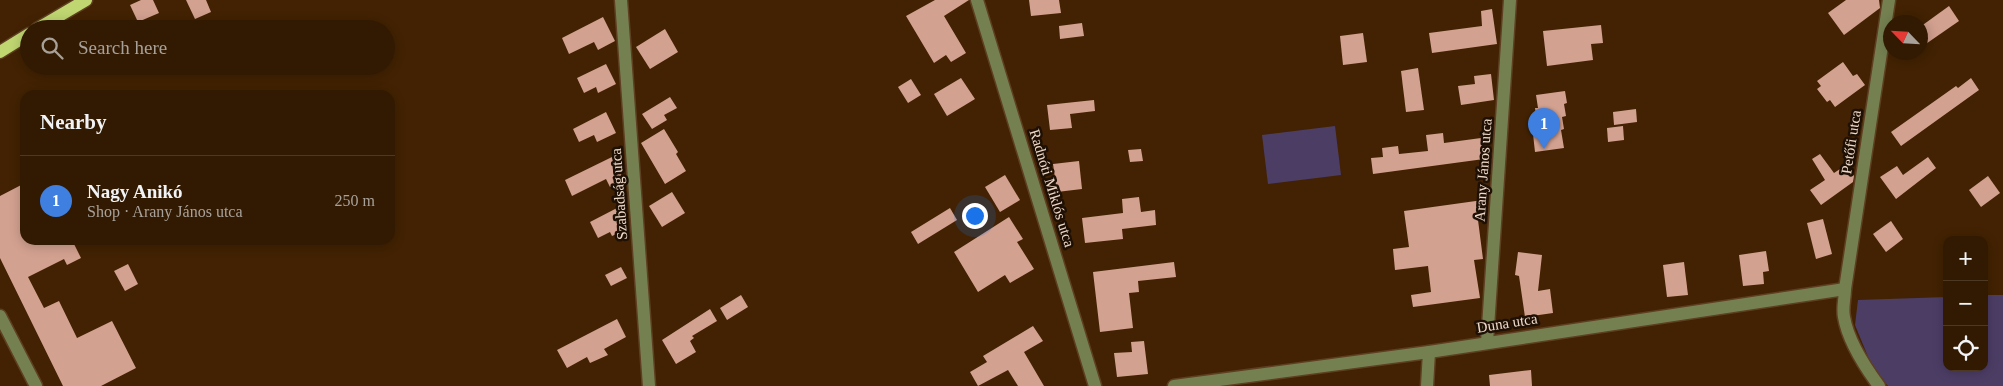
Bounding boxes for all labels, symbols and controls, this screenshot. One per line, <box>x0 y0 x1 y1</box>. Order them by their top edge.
north arrow <box>1883 15 1928 60</box>
search box <box>20 20 395 75</box>
icon: search <box>38 34 66 62</box>
text: Search here <box>78 37 167 58</box>
pin: 1 <box>1528 108 1560 149</box>
street label: Petőfi utca <box>1838 109 1864 175</box>
text: Nearby <box>40 110 107 134</box>
street label: Arany János utca <box>1471 118 1495 222</box>
street label: Radnóti Miklós utca <box>1026 127 1078 249</box>
street label: Szabadság utca <box>608 147 630 240</box>
text: Nagy Anikó <box>87 181 183 202</box>
text: 1 <box>52 192 60 209</box>
text: 250 m <box>335 192 375 209</box>
text: Shop · Arany János utca <box>87 203 243 220</box>
your location <box>962 203 988 229</box>
map controls <box>1943 236 1988 371</box>
button: + <box>1943 236 1988 281</box>
button: − <box>1943 281 1988 326</box>
street label: Duna utca <box>1476 310 1539 336</box>
button: locate <box>1943 326 1988 371</box>

